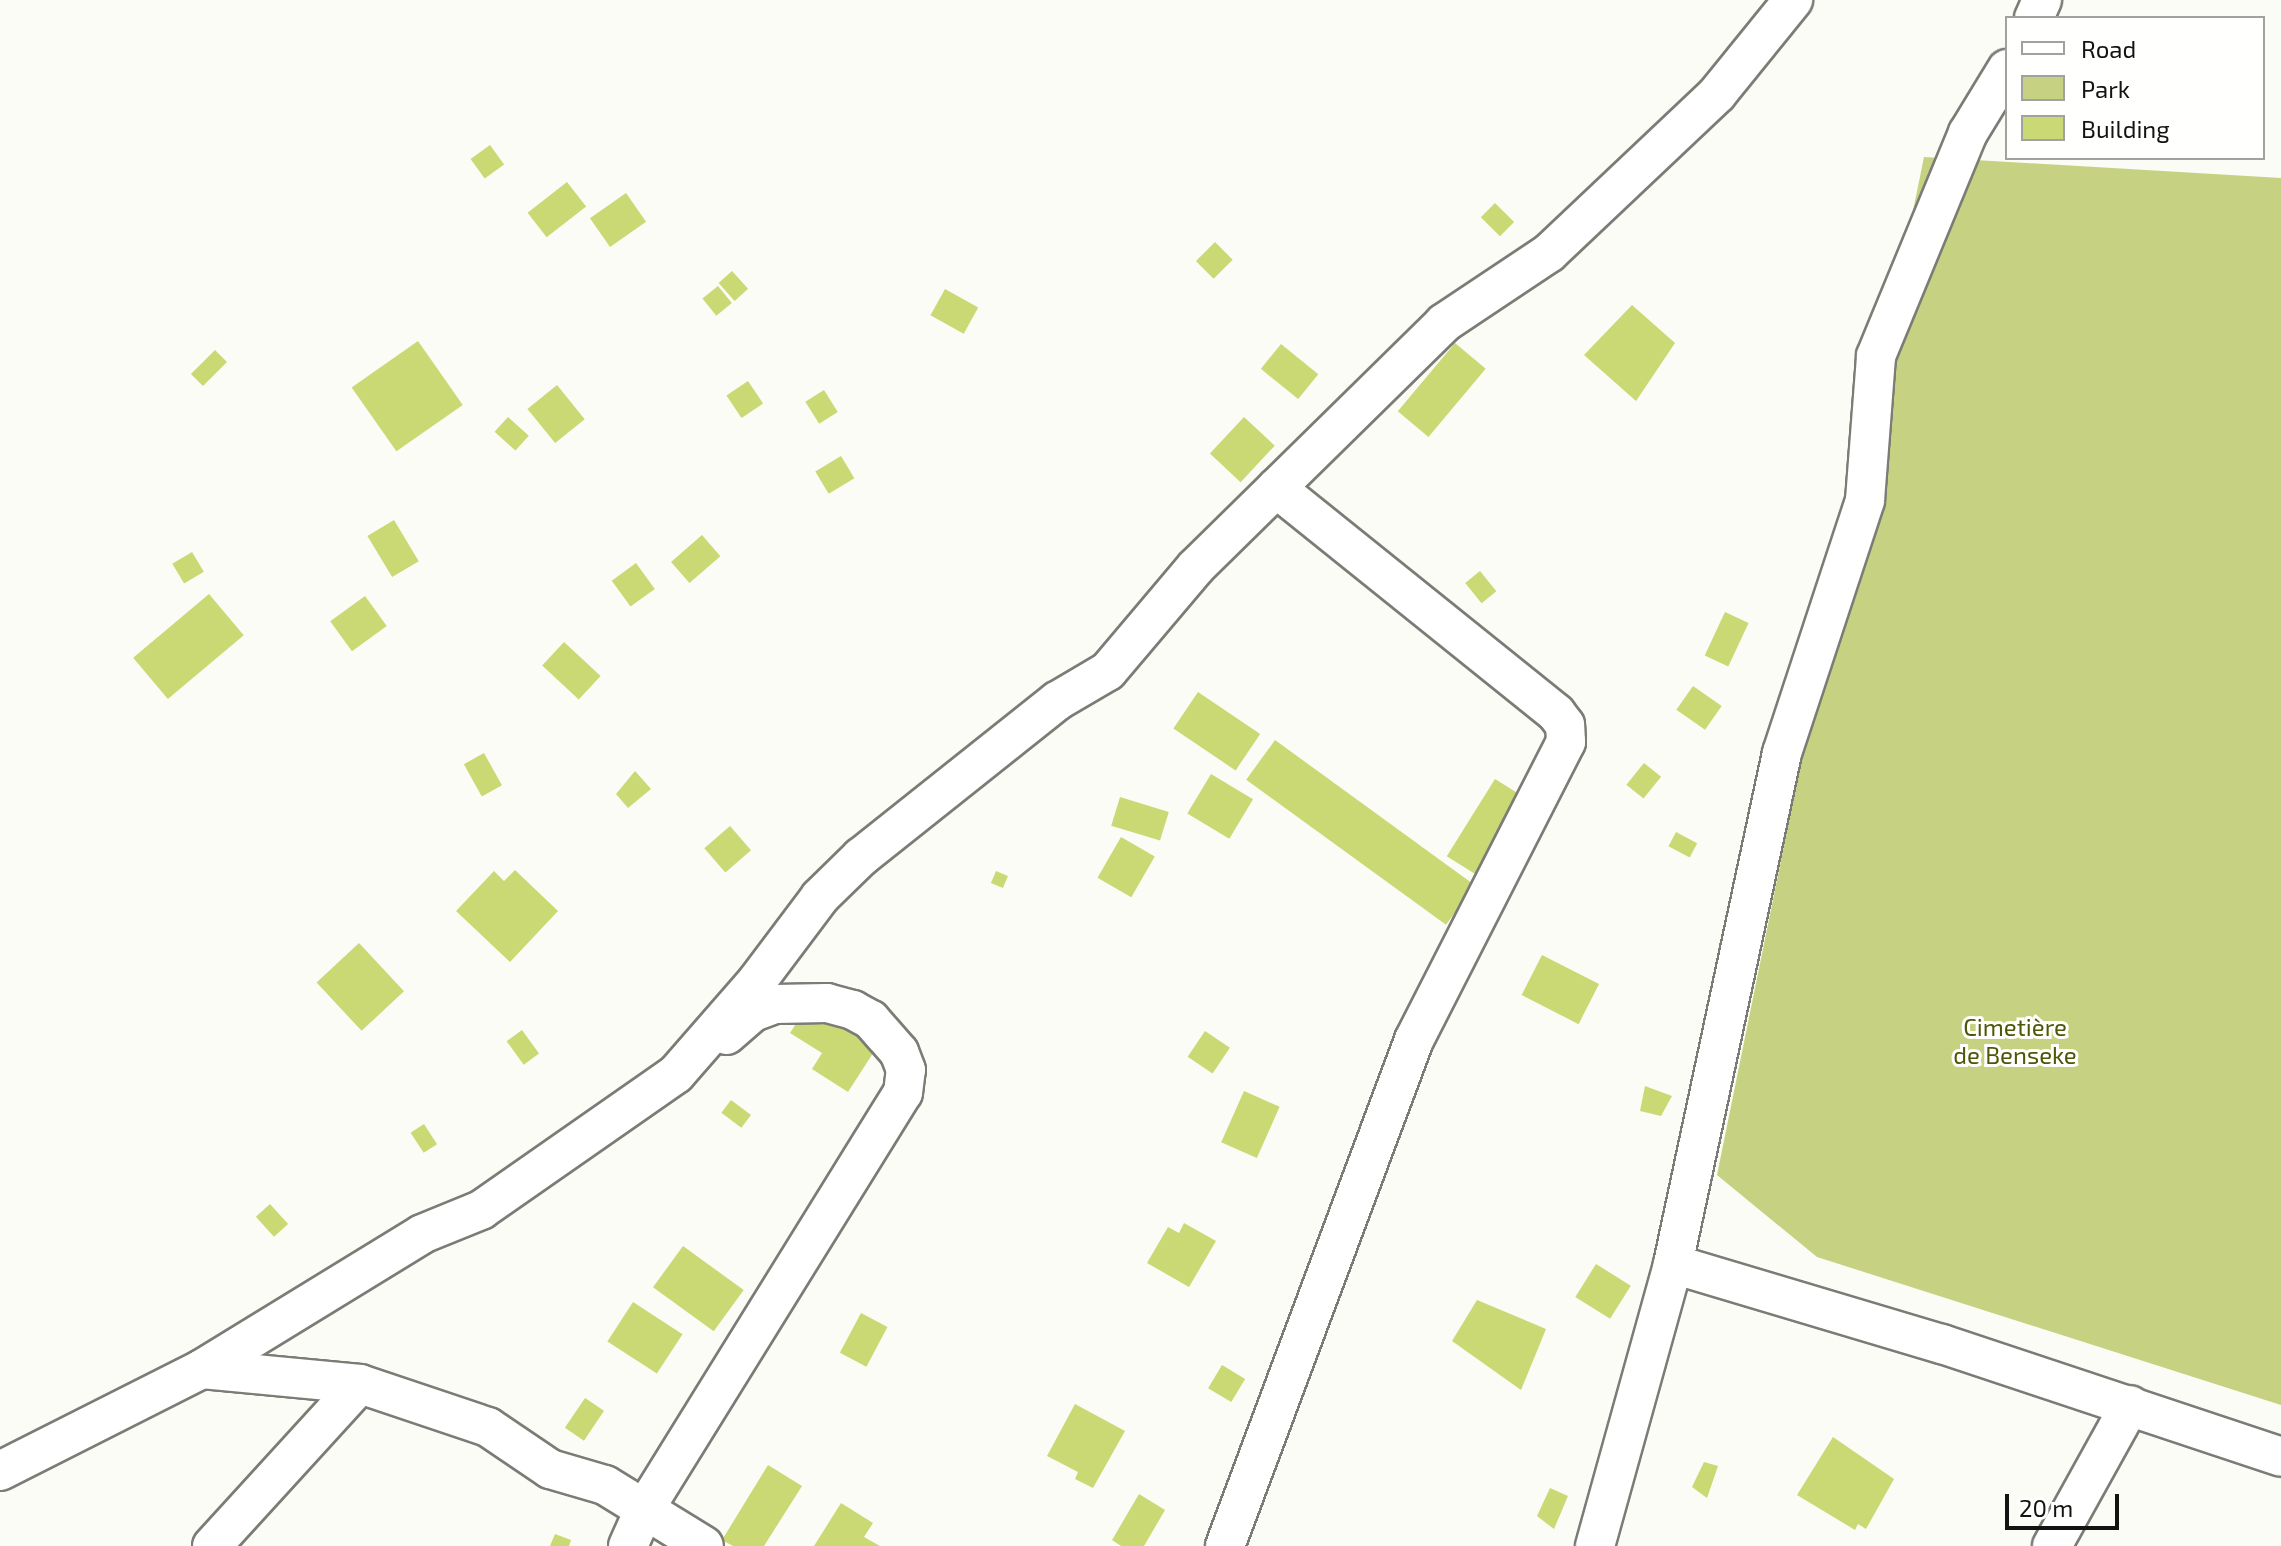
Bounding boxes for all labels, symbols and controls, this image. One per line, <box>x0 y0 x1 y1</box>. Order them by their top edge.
legend <box>2005 16 2265 160</box>
text: Road <box>2081 34 2136 63</box>
text: Park <box>2081 74 2130 103</box>
text: Building <box>2081 114 2170 143</box>
park label: Cimetière de Benseke <box>1953 1013 2077 1069</box>
scale bar <box>2009 1478 2123 1528</box>
text: 20 m <box>2019 1493 2073 1522</box>

